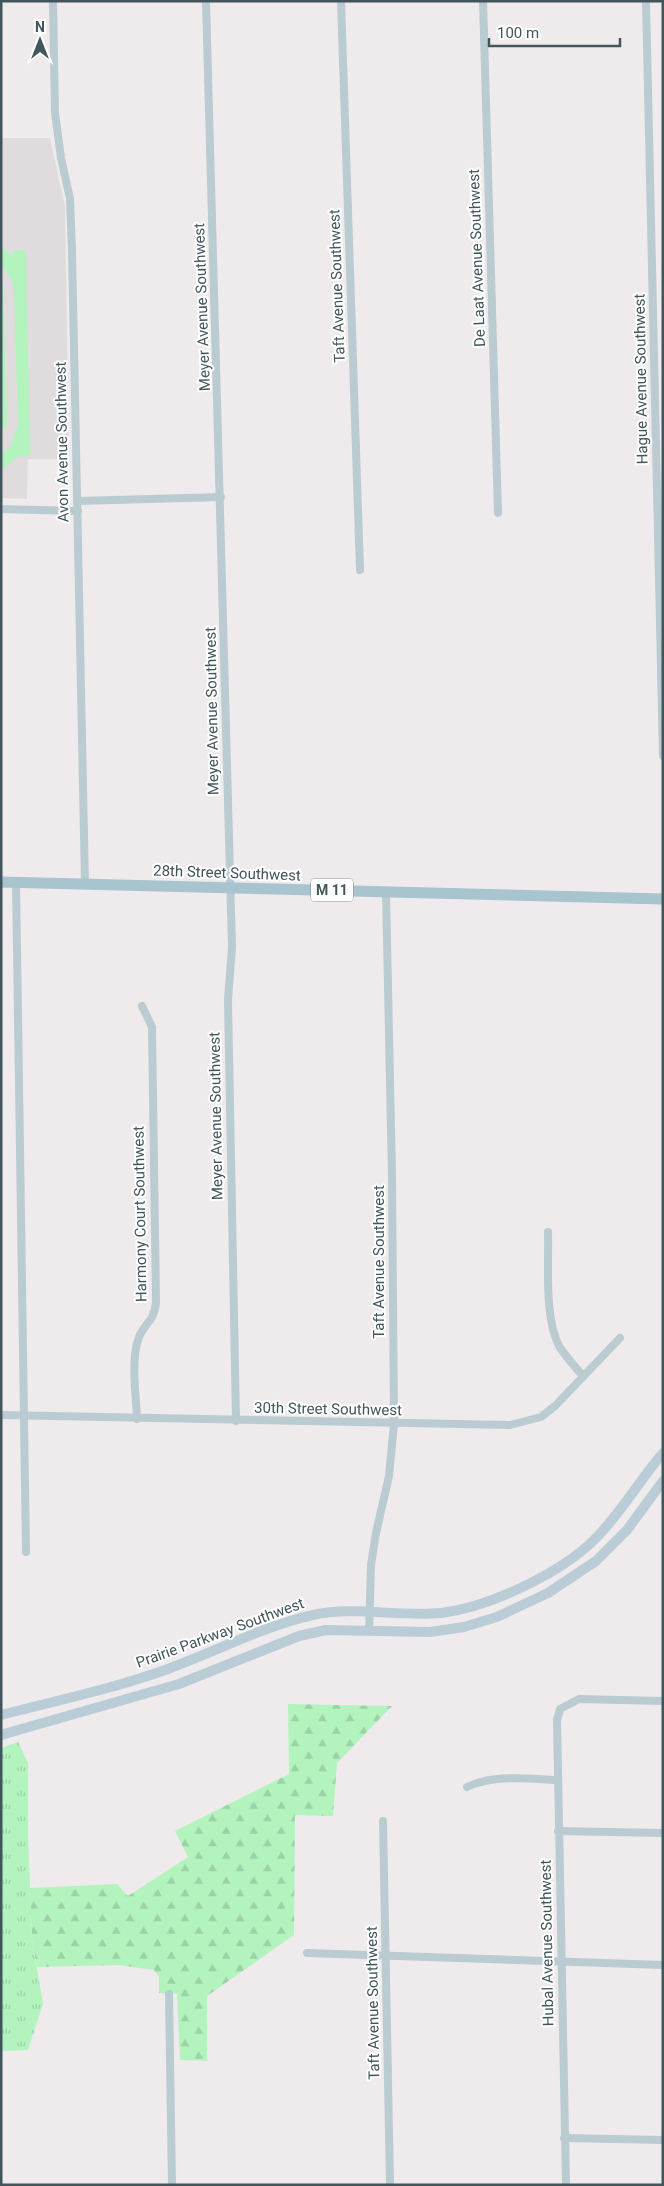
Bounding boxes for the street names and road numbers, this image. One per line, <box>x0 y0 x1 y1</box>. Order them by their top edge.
street label: De Laat Avenue Southwest <box>465 169 489 347</box>
street label: Taft Avenue Southwest <box>325 209 349 363</box>
street label: Meyer Avenue Southwest <box>190 223 214 391</box>
street label: Hague Avenue Southwest <box>631 293 651 465</box>
street label: Avon Avenue Southwest <box>52 361 72 522</box>
street label: Meyer Avenue Southwest <box>202 627 222 795</box>
street label: 28th Street Southwest <box>153 861 301 885</box>
road number: M 11 <box>311 878 353 902</box>
street label: Meyer Avenue Southwest <box>206 1032 226 1200</box>
street label: Harmony Court Southwest <box>129 1126 151 1302</box>
street label: Taft Avenue Southwest <box>370 1185 388 1339</box>
street label: 30th Street Southwest <box>254 1399 402 1419</box>
street label: Prairie Parkway Southwest <box>133 1594 307 1672</box>
street label: Hubal Avenue Southwest <box>537 1860 557 2026</box>
street label: Taft Avenue Southwest <box>363 1926 383 2080</box>

